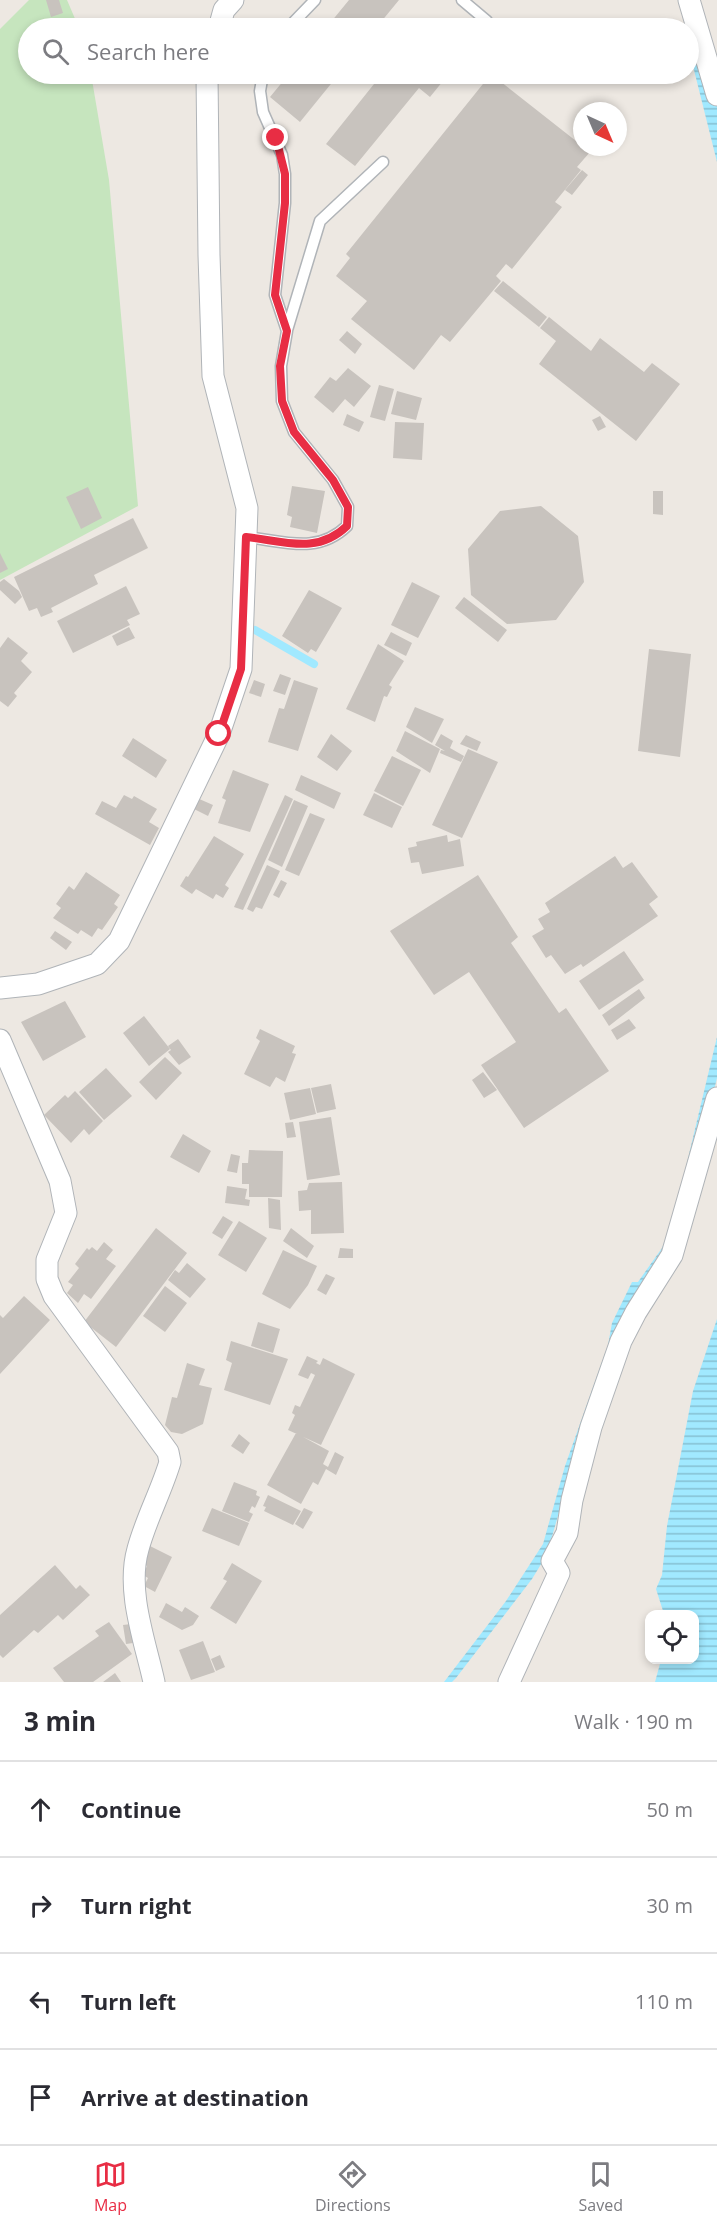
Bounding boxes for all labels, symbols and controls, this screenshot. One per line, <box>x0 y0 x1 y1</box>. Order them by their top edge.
search box <box>18 18 699 84</box>
icon: search <box>39 35 72 68</box>
text: Search here <box>87 36 210 66</box>
north arrow <box>573 102 627 156</box>
route end <box>262 124 288 150</box>
route start <box>205 720 231 746</box>
map controls <box>645 1610 699 1664</box>
button: locate <box>645 1610 699 1664</box>
text: 3 min <box>24 1703 96 1739</box>
text: Walk · 190 m <box>574 1708 693 1735</box>
icon: ahead <box>24 1793 57 1826</box>
text: Continue <box>81 1794 181 1824</box>
text: 50 m <box>646 1796 693 1823</box>
icon: right <box>24 1889 57 1922</box>
text: Turn right <box>81 1890 192 1920</box>
text: 30 m <box>646 1892 693 1919</box>
icon: left <box>24 1985 57 2018</box>
text: Turn left <box>81 1986 176 2016</box>
text: 110 m <box>635 1988 693 2015</box>
icon: arrive <box>24 2081 57 2114</box>
text: Arrive at destination <box>81 2082 309 2112</box>
tab: Map <box>94 2158 127 2216</box>
tab: Directions <box>315 2158 391 2216</box>
tab: Saved <box>579 2158 623 2216</box>

